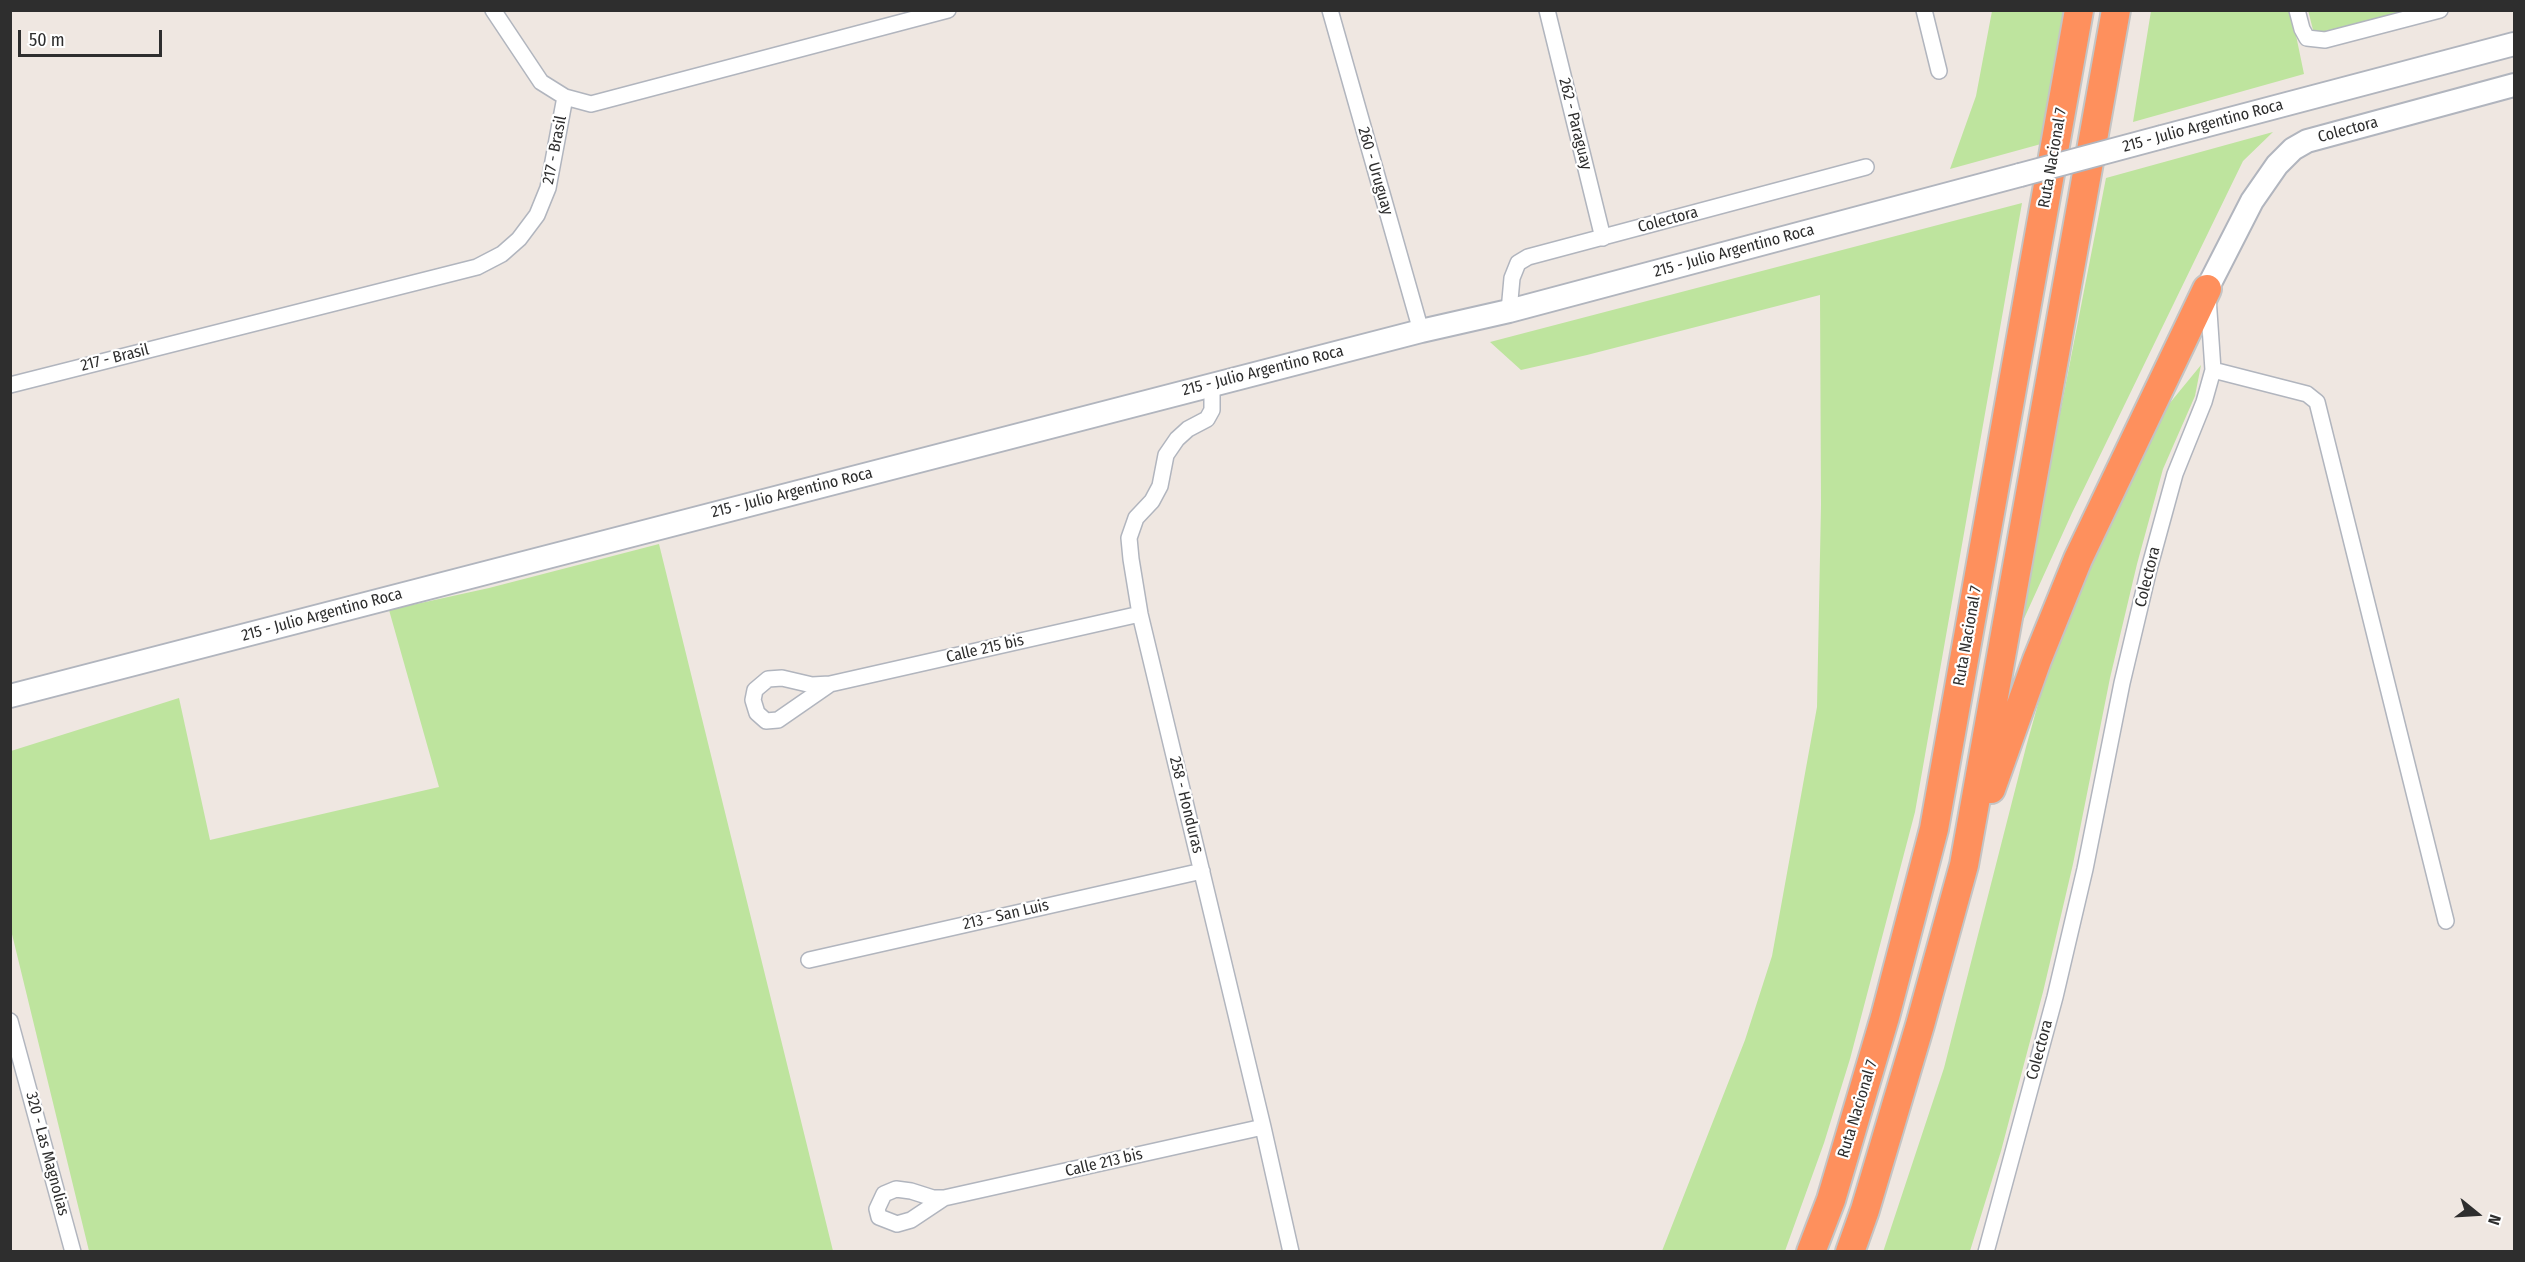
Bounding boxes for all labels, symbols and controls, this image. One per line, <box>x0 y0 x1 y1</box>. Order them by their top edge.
scale bar <box>21 18 165 56</box>
text: 50 m <box>29 29 65 51</box>
street label: 262 - Paraguay <box>1554 76 1596 172</box>
street label: 215 - Julio Argentino Roca <box>2121 95 2285 157</box>
street label: Ruta Nacional 7 <box>2035 106 2071 210</box>
street label: Colectora <box>2316 113 2380 147</box>
street label: 217 - Brasil <box>539 114 571 186</box>
street label: 260 - Uruguay <box>1353 125 1397 217</box>
street label: Colectora <box>1636 203 1700 237</box>
street label: 215 - Julio Argentino Roca <box>1652 220 1816 282</box>
street label: 217 - Brasil <box>79 340 151 376</box>
street label: 215 - Julio Argentino Roca <box>1180 342 1346 400</box>
street label: 215 - Julio Argentino Roca <box>709 464 875 522</box>
street label: Colectora <box>2131 545 2165 609</box>
street label: 215 - Julio Argentino Roca <box>240 584 404 646</box>
street label: Ruta Nacional 7 <box>1950 584 1986 688</box>
street label: Calle 215 bis <box>944 631 1026 667</box>
street label: 258 - Honduras <box>1165 755 1207 855</box>
street label: 213 - San Luis <box>961 896 1051 934</box>
street label: Colectora <box>2023 1018 2057 1082</box>
street label: Ruta Nacional 7 <box>1834 1058 1882 1160</box>
street label: 320 - Las Magnolias <box>21 1090 73 1218</box>
street label: Calle 213 bis <box>1063 1145 1145 1181</box>
north arrow <box>2447 1184 2507 1244</box>
text: N <box>2484 1212 2505 1227</box>

